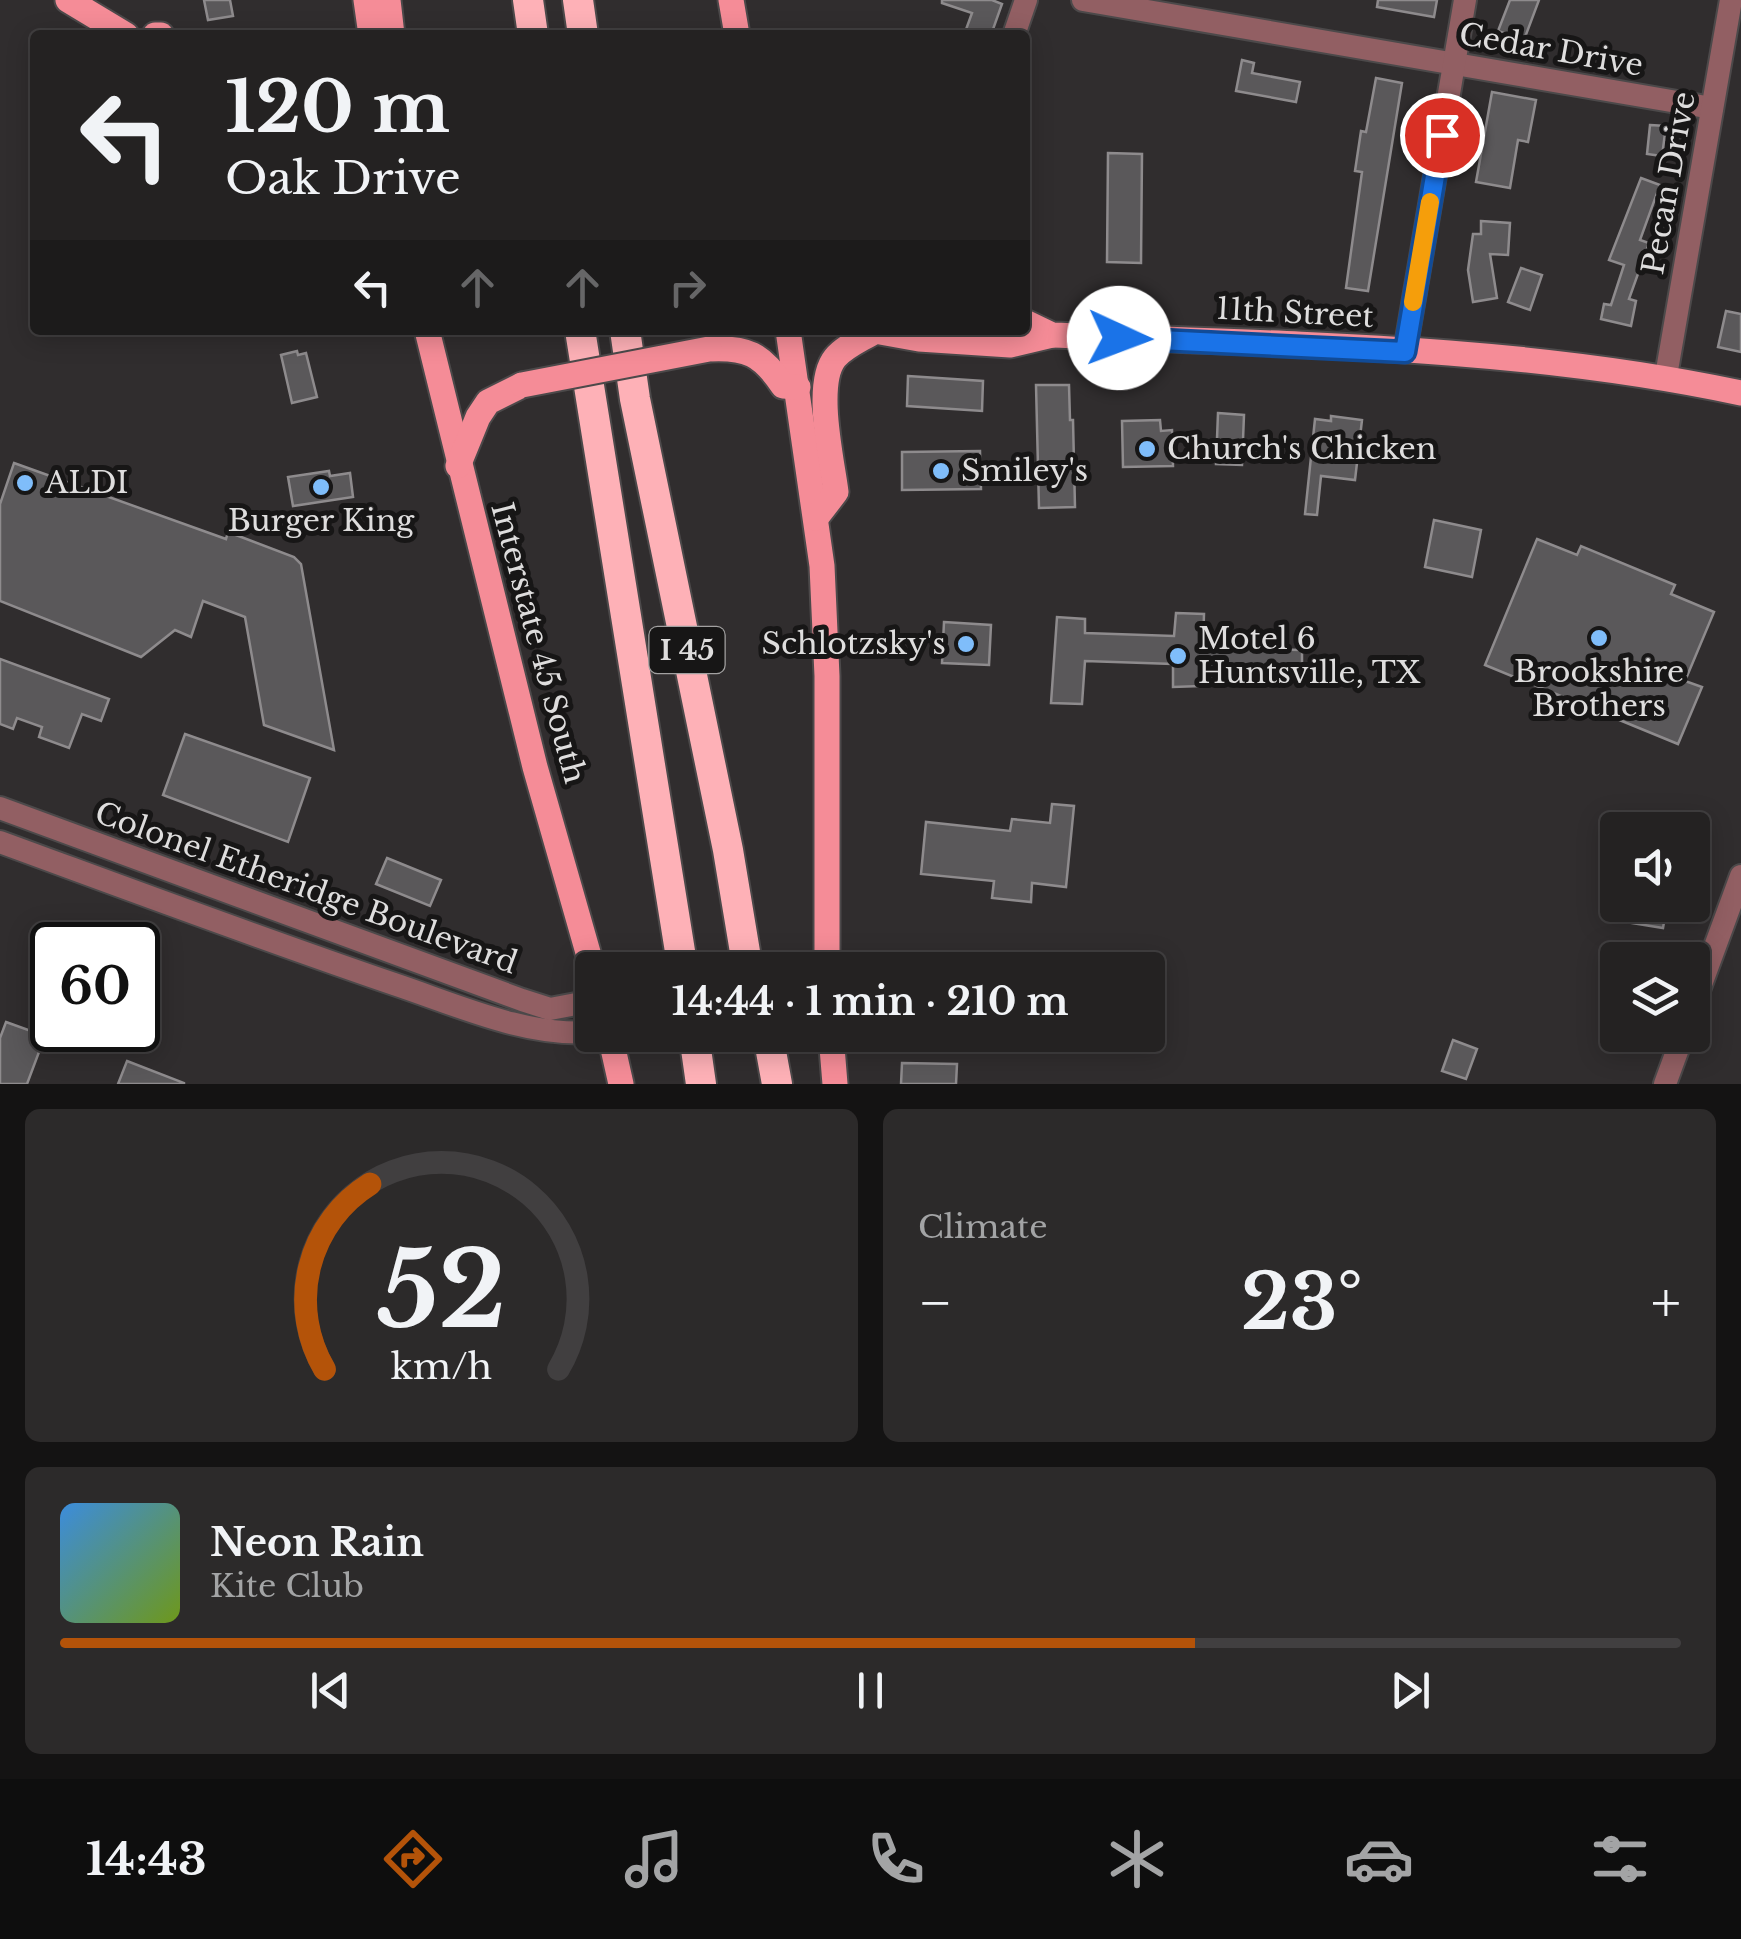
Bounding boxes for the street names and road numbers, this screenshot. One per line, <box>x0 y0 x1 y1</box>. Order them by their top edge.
street label: Cedar Drive <box>1456 15 1646 84</box>
street label: Pecan Drive <box>1634 89 1703 277</box>
street label: 11th Street <box>1215 290 1375 335</box>
street label: Interstate 45 South <box>483 499 594 787</box>
road number: I 45 <box>650 627 724 673</box>
street label: Colonel Etheridge Boulevard <box>90 794 522 981</box>

